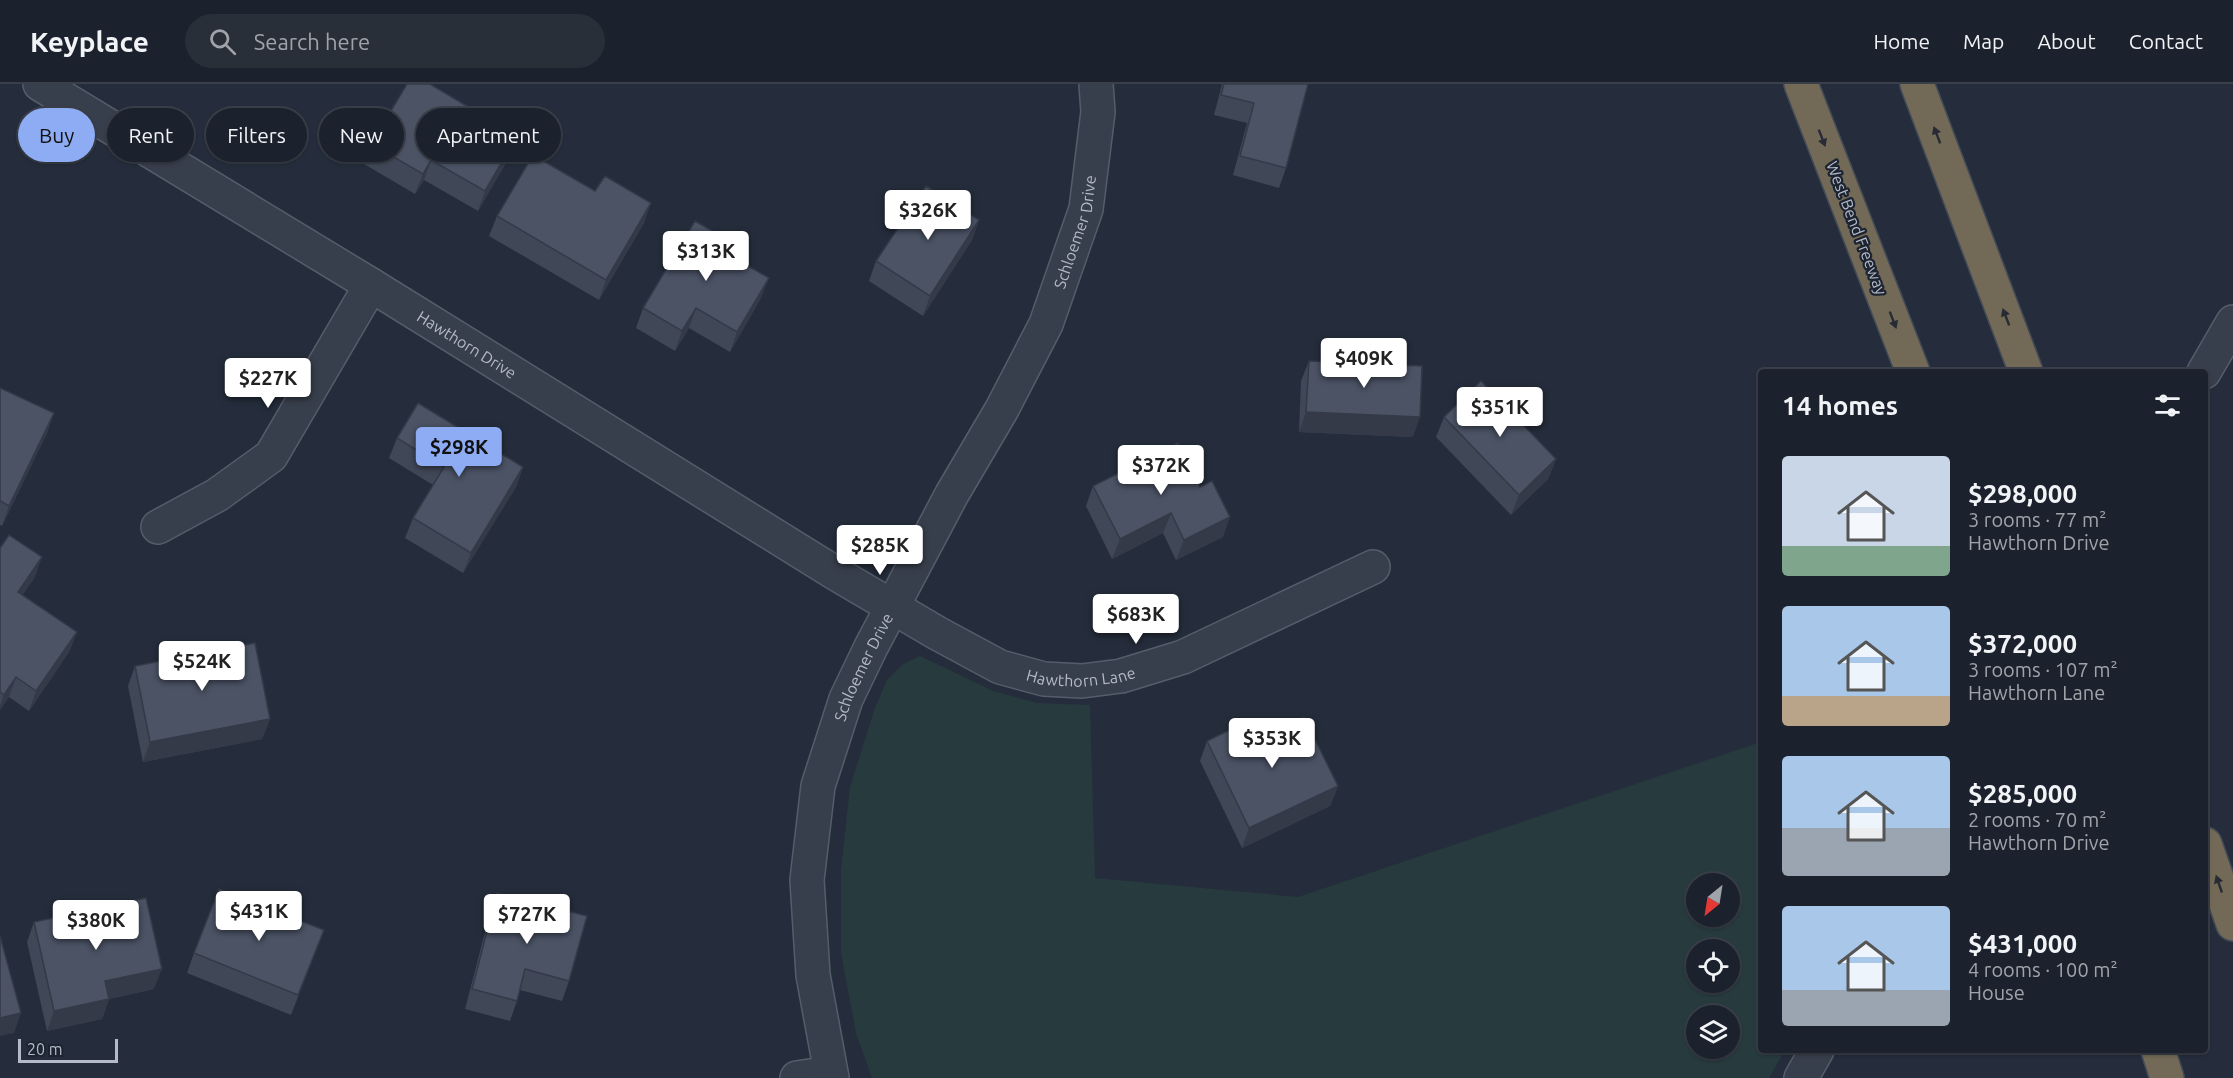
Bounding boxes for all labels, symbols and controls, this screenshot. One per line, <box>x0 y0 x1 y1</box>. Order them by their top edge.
search box <box>185 14 605 68</box>
icon: search <box>206 25 239 58</box>
text: Keyplace <box>30 26 149 57</box>
text: Search here <box>254 29 370 54</box>
text: Home <box>1873 29 1930 53</box>
text: Map <box>1963 29 2004 53</box>
text: About <box>2037 29 2096 53</box>
text: Contact <box>2129 29 2203 53</box>
chip: Buy <box>18 108 95 162</box>
chip: Rent <box>107 108 194 162</box>
chip: Filters <box>206 108 307 162</box>
chip: New <box>319 108 404 162</box>
chip: Apartment <box>416 108 561 162</box>
one-way arrow <box>1931 126 1941 144</box>
one-way arrow <box>1817 130 1827 148</box>
street label: West Bend Freeway <box>1823 159 1891 298</box>
street label: Schloemer Drive <box>1050 174 1099 291</box>
pin: $326K <box>886 190 970 241</box>
text: $326K <box>899 198 957 221</box>
pin: $313K <box>664 231 748 282</box>
text: $313K <box>677 239 735 262</box>
street label: Hawthorn Drive <box>414 307 520 382</box>
one-way arrow <box>2000 308 2010 326</box>
one-way arrow <box>1889 311 1898 329</box>
pin: $409K <box>1322 338 1406 389</box>
text: $409K <box>1335 346 1393 369</box>
pin: $227K <box>226 358 310 409</box>
text: $227K <box>239 366 297 389</box>
pin: $351K <box>1458 387 1542 438</box>
icon: filters <box>2151 389 2184 422</box>
text: 14 homes <box>1782 391 1898 420</box>
text: $351K <box>1471 395 1529 418</box>
pin: $298K <box>417 427 501 478</box>
text: $298K <box>430 435 488 458</box>
pin: $372K <box>1119 445 1203 496</box>
text: $372K <box>1132 453 1190 476</box>
text: $298,000 <box>1968 479 2077 508</box>
icon: home <box>1830 480 1902 552</box>
text: 3 rooms · 77 m² <box>1968 508 2106 531</box>
pin: $285K <box>838 525 922 576</box>
text: Hawthorn Drive <box>1968 531 2110 554</box>
text: $285K <box>851 533 909 556</box>
pin: $683K <box>1094 594 1178 645</box>
text: $683K <box>1107 602 1165 625</box>
street label: Schloemer Drive <box>830 610 896 723</box>
text: $372,000 <box>1968 629 2077 658</box>
icon: home <box>1830 630 1902 702</box>
pin: $524K <box>160 641 244 692</box>
text: $524K <box>173 649 231 672</box>
text: 3 rooms · 107 m² <box>1968 658 2118 681</box>
street label: Hawthorn Lane <box>1024 663 1138 690</box>
text: Hawthorn Lane <box>1968 681 2105 704</box>
pin: $353K <box>1230 718 1314 769</box>
text: $353K <box>1243 726 1301 749</box>
text: $285,000 <box>1968 779 2077 808</box>
icon: home <box>1830 780 1902 852</box>
text: 2 rooms · 70 m² <box>1968 808 2106 831</box>
text: Hawthorn Drive <box>1968 831 2110 854</box>
north arrow <box>1686 873 1740 927</box>
map controls <box>1686 873 1740 1059</box>
one-way arrow <box>2214 875 2223 893</box>
pin: $431K <box>217 891 301 942</box>
pin: $727K <box>485 894 569 945</box>
text: $431K <box>230 899 288 922</box>
pin: $380K <box>54 900 138 951</box>
text: $727K <box>498 902 556 925</box>
text: $380K <box>67 908 125 931</box>
text: $431,000 <box>1968 929 2077 958</box>
icon: home <box>1830 930 1902 1002</box>
button: locate <box>1686 939 1740 993</box>
text: 4 rooms · 100 m² <box>1968 958 2118 981</box>
text: House <box>1968 981 2025 1004</box>
button: layers <box>1686 1005 1740 1059</box>
scale bar <box>18 1036 118 1064</box>
text: 20 m <box>27 1040 63 1058</box>

